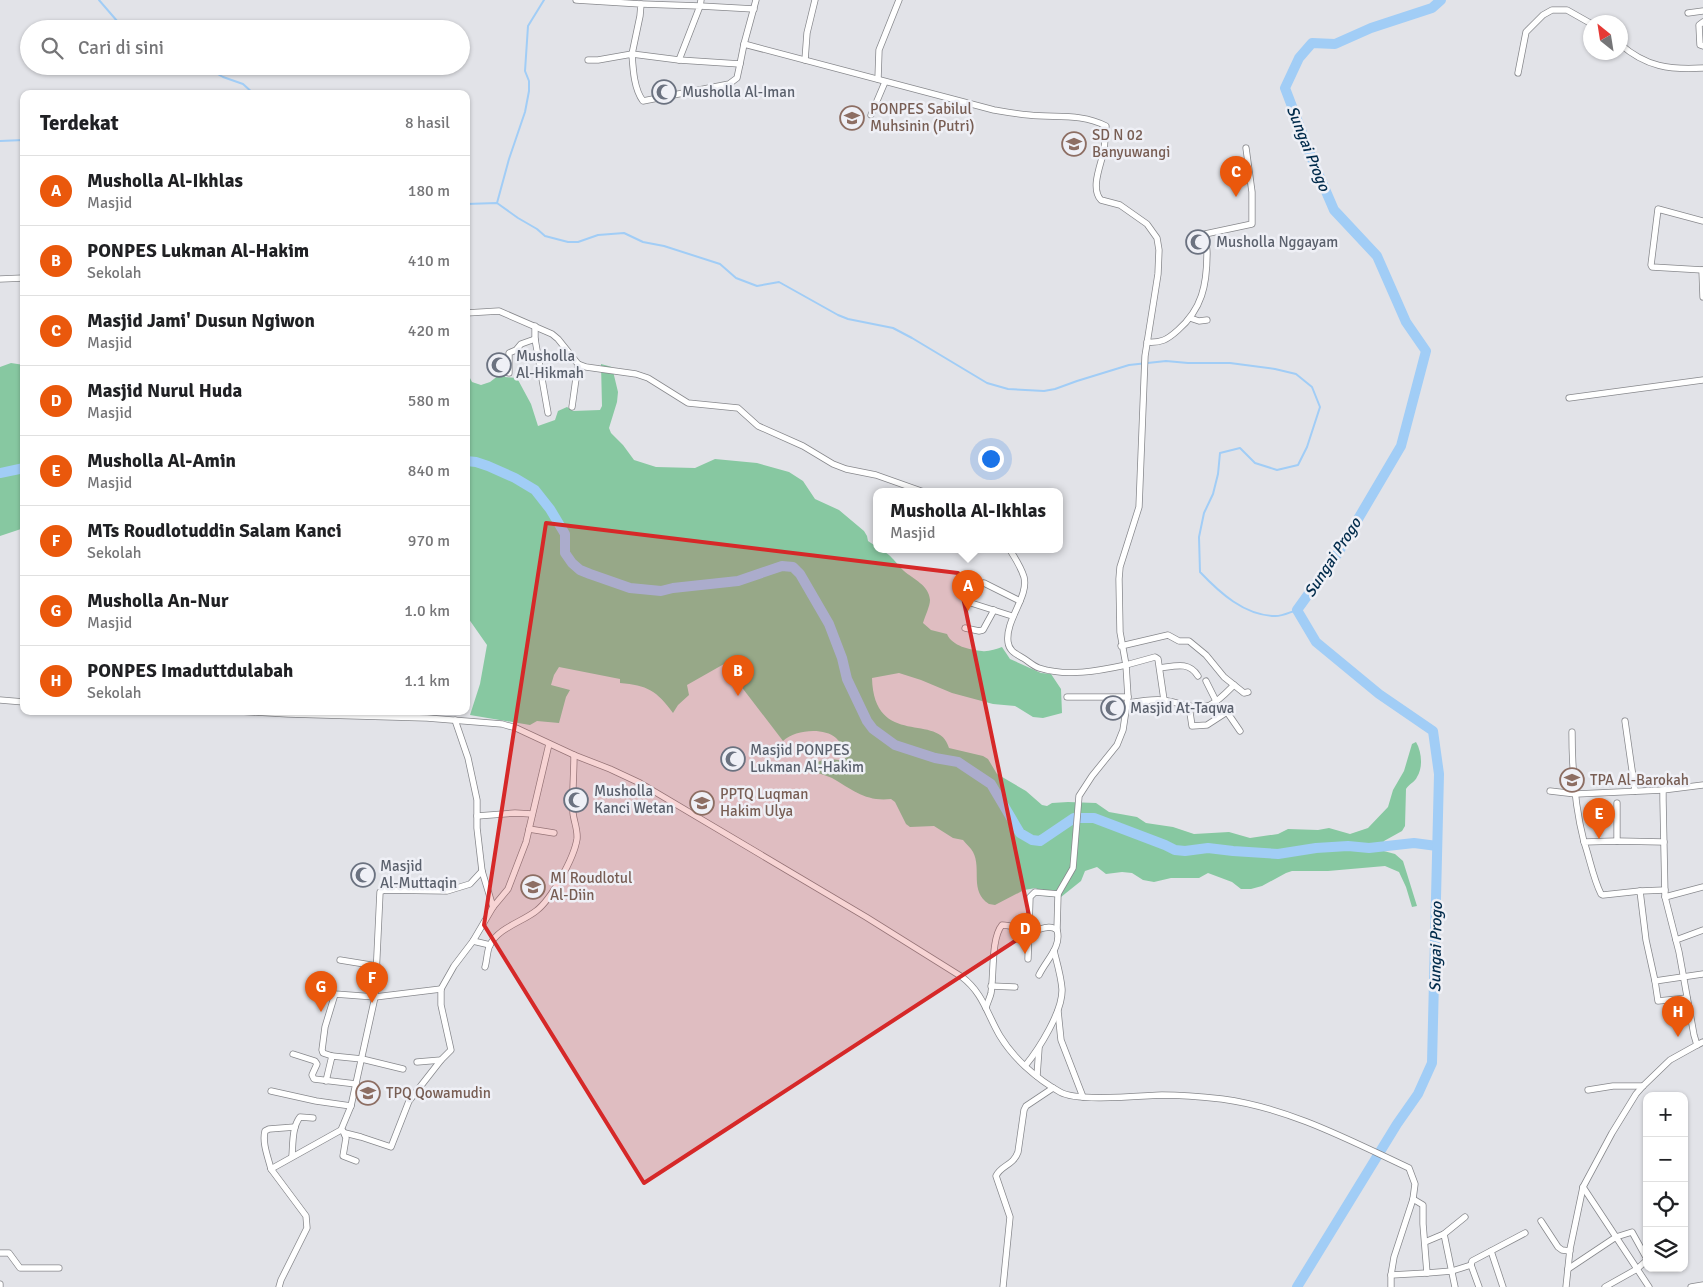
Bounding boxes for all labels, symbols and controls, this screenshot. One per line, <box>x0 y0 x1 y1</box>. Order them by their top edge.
north arrow <box>1583 15 1628 60</box>
search box <box>20 20 470 75</box>
icon: search <box>38 34 66 62</box>
text: Cari di sini <box>78 36 164 60</box>
mosque icon: Musholla Al-Iman <box>651 79 677 105</box>
place label: Musholla Al-Iman <box>682 83 795 101</box>
place label: PONPES Sabilul Muhsinin (Putri) <box>870 100 974 135</box>
water label: Sungai Progo <box>1282 103 1335 195</box>
school or university icon: PONPES Sabilul Muhsinin (Putri) <box>839 105 865 131</box>
text: Terdekat <box>40 110 119 136</box>
text: 8 hasil <box>405 113 450 133</box>
place label: SD N 02 Banyuwangi <box>1092 126 1170 161</box>
school or university icon: SD N 02 Banyuwangi <box>1061 131 1087 157</box>
pin: C <box>1220 156 1252 197</box>
text: Musholla Al-Ikhlas <box>87 169 243 193</box>
text: A <box>51 181 61 201</box>
text: 180 m <box>408 181 450 201</box>
text: Masjid <box>87 193 132 213</box>
mosque icon: Musholla Nggayam <box>1185 229 1211 255</box>
place label: Musholla Nggayam <box>1216 233 1338 251</box>
text: PONPES Lukman Al-Hakim <box>87 239 309 263</box>
text: B <box>51 251 61 271</box>
text: 410 m <box>408 251 450 271</box>
text: Sekolah <box>87 263 141 283</box>
text: Masjid Jami' Dusun Ngiwon <box>87 309 315 333</box>
text: C <box>51 321 61 341</box>
text: 420 m <box>408 321 450 341</box>
text: Masjid <box>87 333 132 353</box>
place label: Musholla Al-Hikmah <box>516 347 584 382</box>
mosque icon: Musholla Al-Hikmah <box>486 352 512 378</box>
text: Masjid Nurul Huda <box>87 379 242 403</box>
text: D <box>51 391 61 411</box>
text: 580 m <box>408 391 450 411</box>
text: Masjid <box>87 403 132 423</box>
your location <box>978 446 1004 472</box>
text: Musholla Al-Amin <box>87 449 236 473</box>
text: E <box>51 461 61 481</box>
text: 840 m <box>408 461 450 481</box>
text: Masjid <box>87 473 132 493</box>
popup <box>873 488 1063 553</box>
text: Musholla Al-Ikhlas <box>890 499 1046 523</box>
water label: Sungai Progo <box>1300 514 1366 601</box>
text: MTs Roudlotuddin Salam Kanci <box>87 519 342 543</box>
text: Masjid <box>890 523 935 543</box>
text: F <box>52 531 60 551</box>
text: 970 m <box>408 531 450 551</box>
text: Sekolah <box>87 543 141 563</box>
pin: A <box>952 570 984 611</box>
text: Musholla An-Nur <box>87 589 228 613</box>
text: G <box>51 601 61 621</box>
text: 1.0 km <box>404 601 450 621</box>
text: Masjid <box>87 613 132 633</box>
pin: B <box>722 655 754 696</box>
text: PONPES Imaduttdulabah <box>87 659 293 683</box>
text: H <box>51 671 61 691</box>
text: 1.1 km <box>404 671 450 691</box>
text: Sekolah <box>87 683 141 703</box>
mosque icon: Masjid At-Taqwa <box>1100 695 1126 721</box>
place label: Masjid At-Taqwa <box>1130 699 1234 717</box>
place label: Masjid PONPES Lukman Al-Hakim <box>750 741 864 776</box>
mosque icon: Masjid PONPES Lukman Al-Hakim <box>720 746 746 772</box>
school or university icon: TPA Al-Barokah <box>1559 767 1585 793</box>
place label: TPA Al-Barokah <box>1590 771 1689 789</box>
place label: Musholla Kanci Wetan <box>594 782 674 817</box>
place label: PPTQ Luqman Hakim Ulya <box>720 785 808 820</box>
mosque icon: Musholla Kanci Wetan <box>563 787 589 813</box>
school or university icon: PPTQ Luqman Hakim Ulya <box>689 790 715 816</box>
pin: E <box>1583 798 1615 839</box>
place label: Masjid Al-Muttaqin <box>380 857 457 892</box>
mosque icon: Masjid Al-Muttaqin <box>350 862 376 888</box>
place label: MI Roudlotul Al-Diin <box>550 869 632 904</box>
school or university icon: MI Roudlotul Al-Diin <box>520 874 546 900</box>
water label: Sungai Progo <box>1425 901 1447 992</box>
pin: D <box>1009 913 1041 954</box>
pin: F <box>356 962 388 1003</box>
pin: G <box>305 971 337 1012</box>
pin: H <box>1662 996 1694 1037</box>
school or university icon: TPQ Qowamudin <box>355 1080 381 1106</box>
place label: TPQ Qowamudin <box>386 1084 491 1102</box>
map controls <box>1643 1092 1688 1272</box>
button: + <box>1643 1092 1688 1137</box>
button: − <box>1643 1137 1688 1182</box>
button: locate <box>1643 1182 1688 1227</box>
button: layers <box>1643 1227 1688 1272</box>

